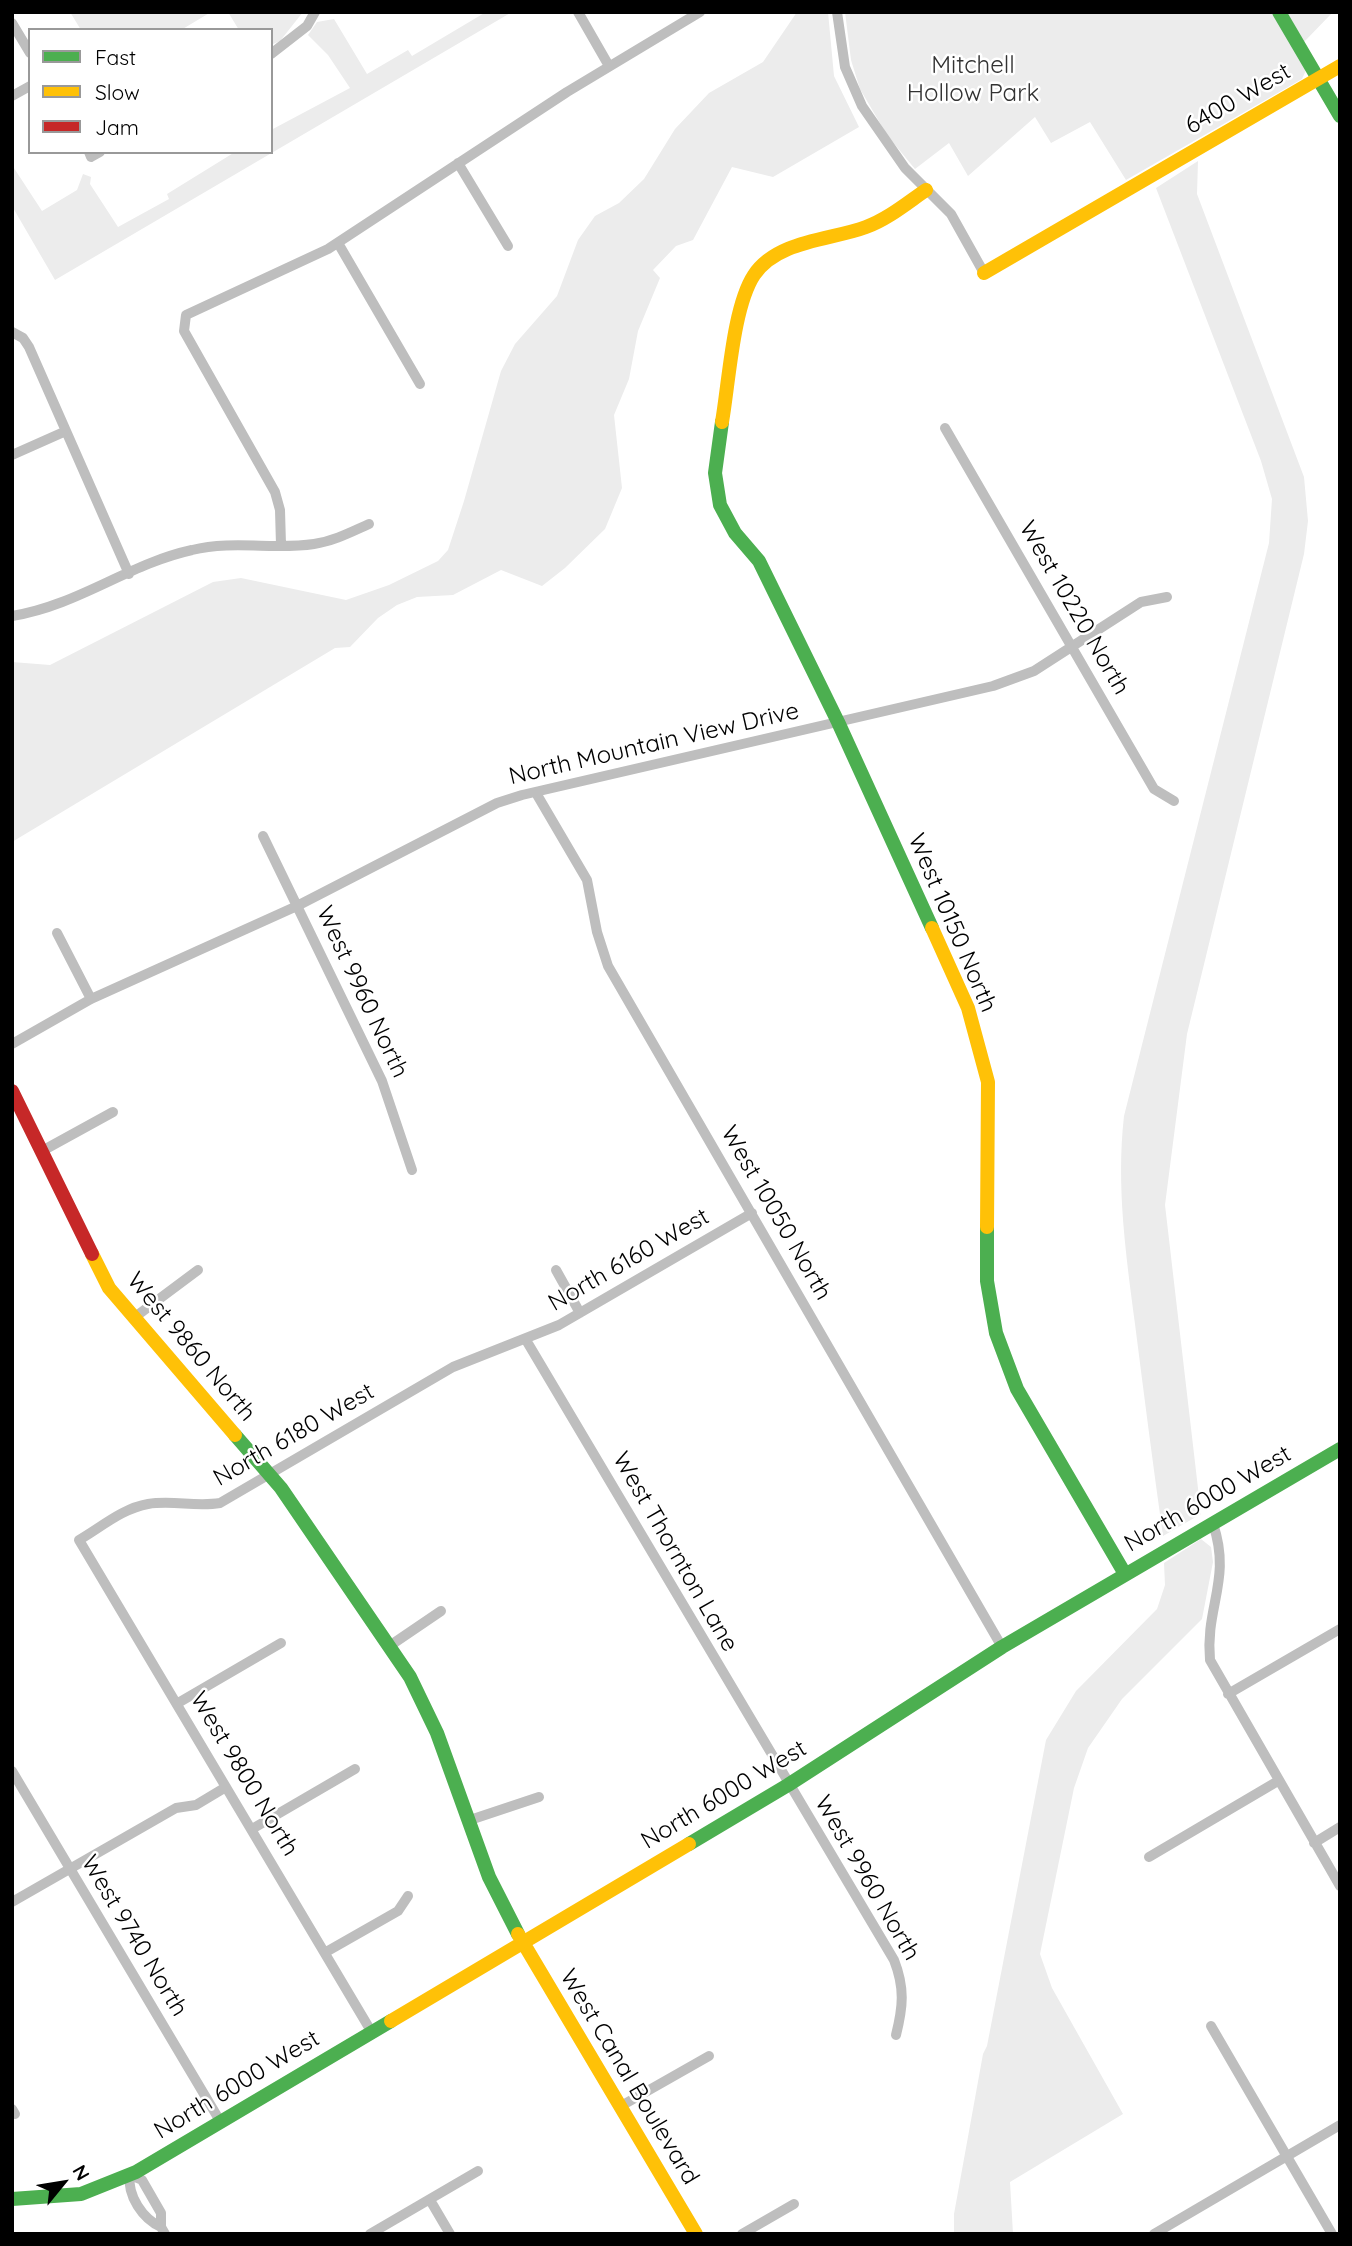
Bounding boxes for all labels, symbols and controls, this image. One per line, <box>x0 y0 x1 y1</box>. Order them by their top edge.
legend <box>28 28 273 154</box>
text: Fast <box>95 44 136 70</box>
park label: Mitchell Hollow Park <box>907 52 1039 108</box>
street label: 6400 West <box>1180 57 1296 141</box>
text: Slow <box>95 79 140 105</box>
text: Jam <box>95 114 139 140</box>
street label: West 10220 North <box>1013 516 1135 700</box>
street label: North Mountain View Drive <box>506 697 802 791</box>
street label: West 10150 North <box>901 829 1003 1017</box>
street label: West 9960 North <box>310 902 414 1082</box>
street label: West 10050 North <box>714 1121 838 1305</box>
street label: North 6160 West <box>544 1202 714 1318</box>
street label: West 9860 North <box>120 1267 262 1427</box>
street label: North 6180 West <box>209 1377 379 1493</box>
street label: North 6000 West <box>1120 1440 1296 1558</box>
street label: West Thornton Lane <box>606 1447 744 1657</box>
street label: West 9800 North <box>184 1687 304 1861</box>
street label: North 6000 West <box>636 1734 812 1856</box>
street label: West 9960 North <box>808 1790 926 1966</box>
street label: West 9740 North <box>75 1850 193 2022</box>
street label: West Canal Boulevard <box>553 1964 705 2190</box>
street label: North 6000 West <box>149 2024 325 2146</box>
north arrow <box>28 2148 98 2218</box>
text: N <box>67 2160 95 2185</box>

